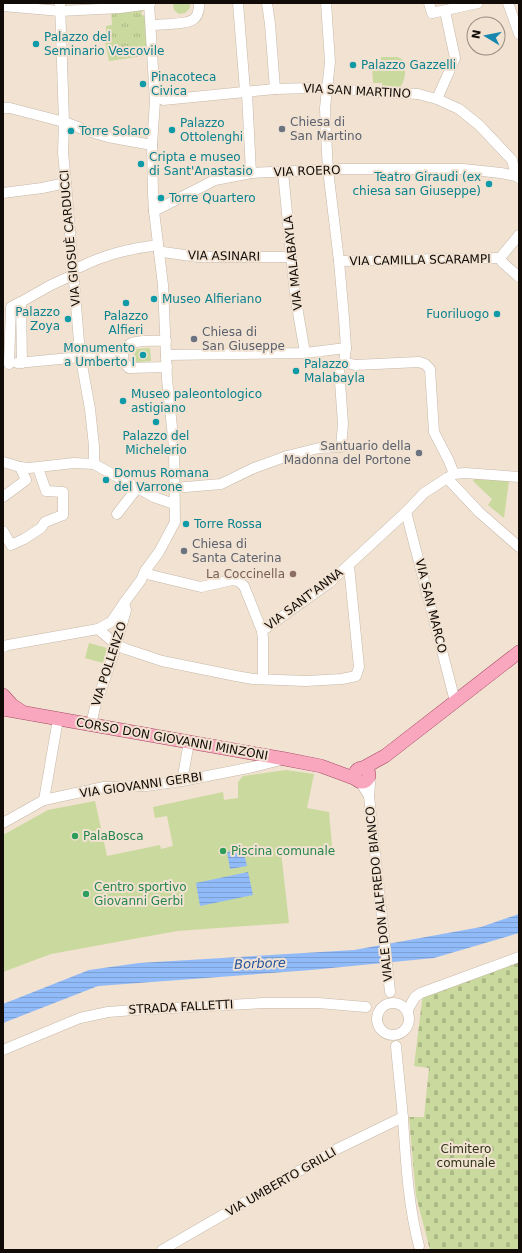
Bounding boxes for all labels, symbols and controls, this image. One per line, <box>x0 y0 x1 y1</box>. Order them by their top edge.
north arrow <box>466 16 506 56</box>
text: N <box>469 29 484 40</box>
place label: Palazzo del Seminario Vescovile <box>44 30 164 58</box>
marker: Palazzo del Seminario Vescovile <box>31 39 41 49</box>
place label: Palazzo Gazzelli <box>361 58 456 72</box>
marker: Palazzo Gazzelli <box>348 60 358 70</box>
place label: Pinacoteca Civica <box>151 70 216 98</box>
marker: Pinacoteca Civica <box>138 79 148 89</box>
street label: VIA SAN MARTINO <box>303 81 411 101</box>
place label: Chiesa di San Martino <box>290 115 362 143</box>
place label: Palazzo Ottolenghi <box>180 116 243 144</box>
place label: Torre Solaro <box>78 124 150 138</box>
marker: Chiesa di San Martino <box>277 124 287 134</box>
marker: Palazzo Ottolenghi <box>167 125 177 135</box>
marker: Torre Solaro <box>66 126 76 136</box>
place label: Cripta e museo di Sant'Anastasio <box>149 150 253 178</box>
marker: Cripta e museo di Sant'Anastasio <box>136 159 146 169</box>
street label: VIA ROERO <box>273 163 341 179</box>
street label: VIA GIOSUÈ CARDUCCI <box>56 169 83 307</box>
place label: Teatro Giraudi (ex chiesa san Giuseppe) <box>352 170 481 198</box>
marker: Teatro Giraudi (ex chiesa san Giuseppe) <box>484 179 494 189</box>
place label: Torre Quartero <box>168 191 256 205</box>
marker: Torre Quartero <box>156 193 166 203</box>
street label: VIA MALABAYLA <box>281 214 305 311</box>
street label: VIA ASINARI <box>188 248 260 264</box>
street label: VIA CAMILLA SCARAMPI <box>349 252 491 268</box>
place label: Museo Alfieriano <box>162 292 262 306</box>
marker: Museo Alfieriano <box>149 294 159 304</box>
marker: Palazzo Alfieri <box>121 298 131 308</box>
place label: Palazzo Zoya <box>15 305 60 333</box>
place label: Fuoriluogo <box>426 307 489 321</box>
place label: Palazzo Alfieri <box>104 309 148 337</box>
marker: Fuoriluogo <box>492 309 502 319</box>
marker: Palazzo Zoya <box>63 314 73 324</box>
place label: Chiesa di San Giuseppe <box>202 325 285 353</box>
marker: Chiesa di San Giuseppe <box>189 334 199 344</box>
place label: Monumento a Umberto I <box>63 341 135 369</box>
marker: Monumento a Umberto I <box>138 350 148 360</box>
place label: Palazzo Malabayla <box>304 357 365 385</box>
marker: Palazzo Malabayla <box>291 366 301 376</box>
place label: Museo paleontologico astigiano <box>131 387 262 415</box>
marker: Museo paleontologico astigiano <box>118 396 128 406</box>
marker: Palazzo del Michelerio <box>151 417 161 427</box>
place label: Palazzo del Michelerio <box>123 429 189 457</box>
place label: Santuario della Madonna del Portone <box>284 439 411 467</box>
marker: Santuario della Madonna del Portone <box>414 448 424 458</box>
place label: Domus Romana del Varrone <box>114 466 209 494</box>
marker: Domus Romana del Varrone <box>101 475 111 485</box>
place label: Torre Rossa <box>193 517 262 531</box>
marker: Torre Rossa <box>181 519 191 529</box>
place label: Chiesa di Santa Caterina <box>192 537 282 565</box>
marker: Chiesa di Santa Caterina <box>179 546 189 556</box>
street label: VIA SAN MARCO <box>413 557 449 655</box>
street label: VIA SANT'ANNA <box>262 565 346 633</box>
place label: La Coccinella <box>206 567 285 581</box>
marker: La Coccinella <box>288 569 298 579</box>
street label: VIA POLLENZO <box>89 620 129 708</box>
street label: CORSO DON GIOVANNI MINZONI <box>75 715 269 763</box>
street label: VIA GIOVANNI GERBI <box>79 769 203 801</box>
street label: VIALE DON ALFREDO BIANCO <box>363 805 395 983</box>
place label: PalaBosca <box>83 829 144 843</box>
marker: PalaBosca <box>70 831 80 841</box>
place label: Piscina comunale <box>231 844 335 858</box>
marker: Piscina comunale <box>218 846 228 856</box>
place label: Centro sportivo Giovanni Gerbi <box>94 880 187 908</box>
marker: Centro sportivo Giovanni Gerbi <box>81 889 91 899</box>
water label: Borbore <box>234 955 286 972</box>
street label: STRADA FALLETTI <box>128 997 234 1017</box>
park label: Cimitero comunale <box>437 1142 495 1170</box>
street label: VIA UMBERTO GRILLI <box>223 1145 339 1219</box>

